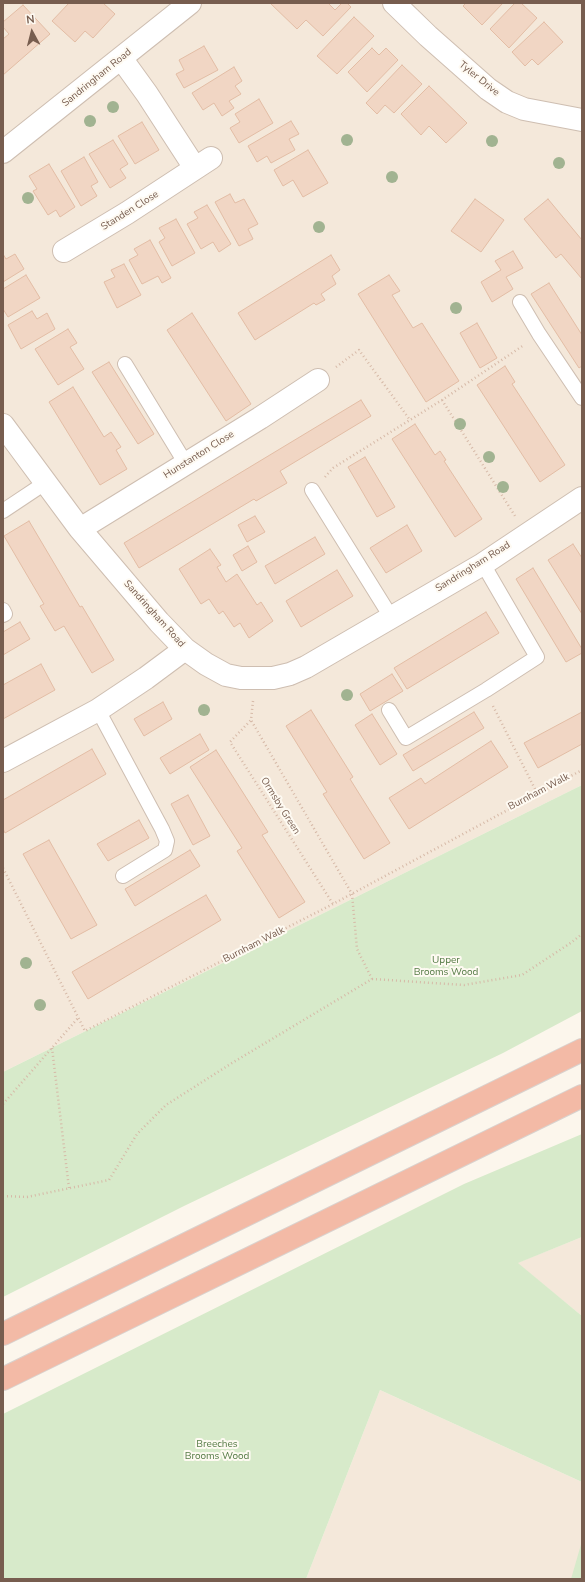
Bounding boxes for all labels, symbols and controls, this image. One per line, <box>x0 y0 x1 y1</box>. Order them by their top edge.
north arrow <box>12 12 52 52</box>
text: N <box>25 12 35 28</box>
street label: Sandringham Road <box>60 46 134 110</box>
street label: Tyler Drive <box>456 59 502 99</box>
street label: Standen Close <box>99 189 161 233</box>
street label: Hunstanton Close <box>162 429 236 481</box>
street label: Sandringham Road <box>433 539 513 595</box>
street label: Sandringham Road <box>121 578 187 650</box>
street label: Burnham Walk <box>506 771 572 813</box>
street label: Ormsby Green <box>258 775 302 837</box>
street label: Burnham Walk <box>221 924 287 966</box>
park label: Upper Brooms Wood <box>414 955 478 978</box>
park label: Breeches Brooms Wood <box>185 1439 249 1462</box>

